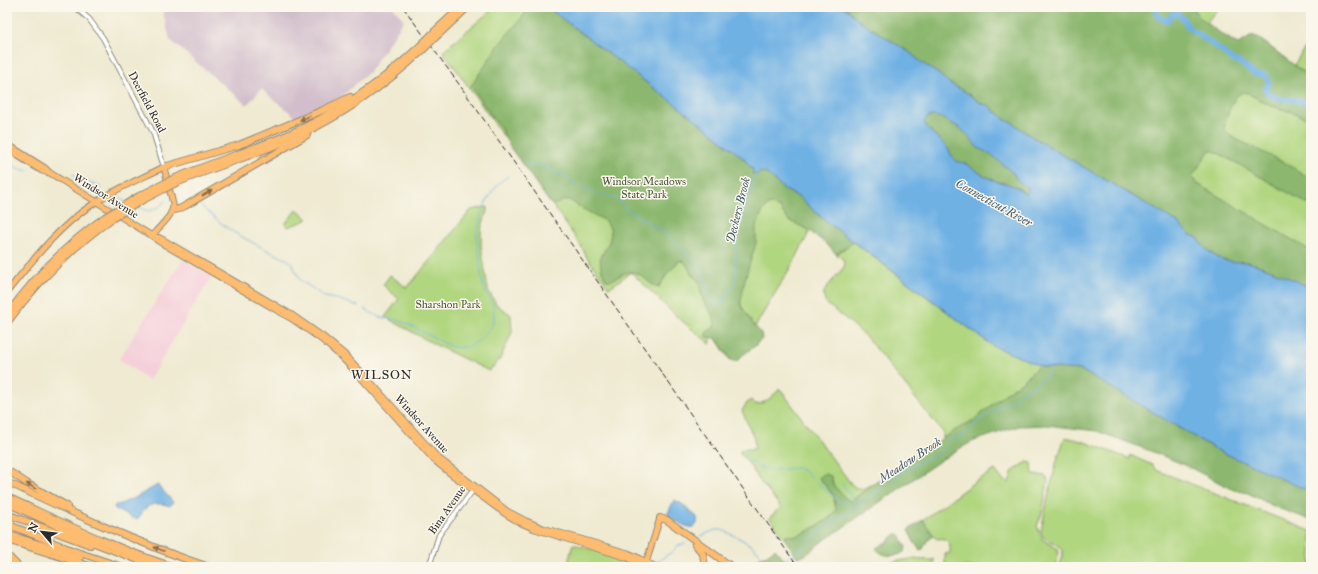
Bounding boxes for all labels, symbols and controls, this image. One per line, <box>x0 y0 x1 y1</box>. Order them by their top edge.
street label: Deerfield Road <box>125 69 169 135</box>
one-way arrow <box>300 115 311 121</box>
street label: Windsor Avenue <box>71 171 141 221</box>
park label: Windsor Meadows State Park <box>602 175 686 201</box>
water label: Deckers Brook <box>723 175 753 244</box>
water label: Connecticut River <box>953 176 1036 230</box>
one-way arrow <box>201 189 213 196</box>
park label: Sharshon Park <box>415 298 481 311</box>
district label: WILSON <box>351 367 413 383</box>
street label: Windsor Avenue <box>392 392 452 456</box>
water label: Meadow Brook <box>875 434 945 486</box>
one-way arrow <box>25 482 37 489</box>
street label: Bina Avenue <box>426 483 469 537</box>
north arrow <box>22 512 62 552</box>
text: N <box>26 520 42 535</box>
one-way arrow <box>152 546 164 552</box>

